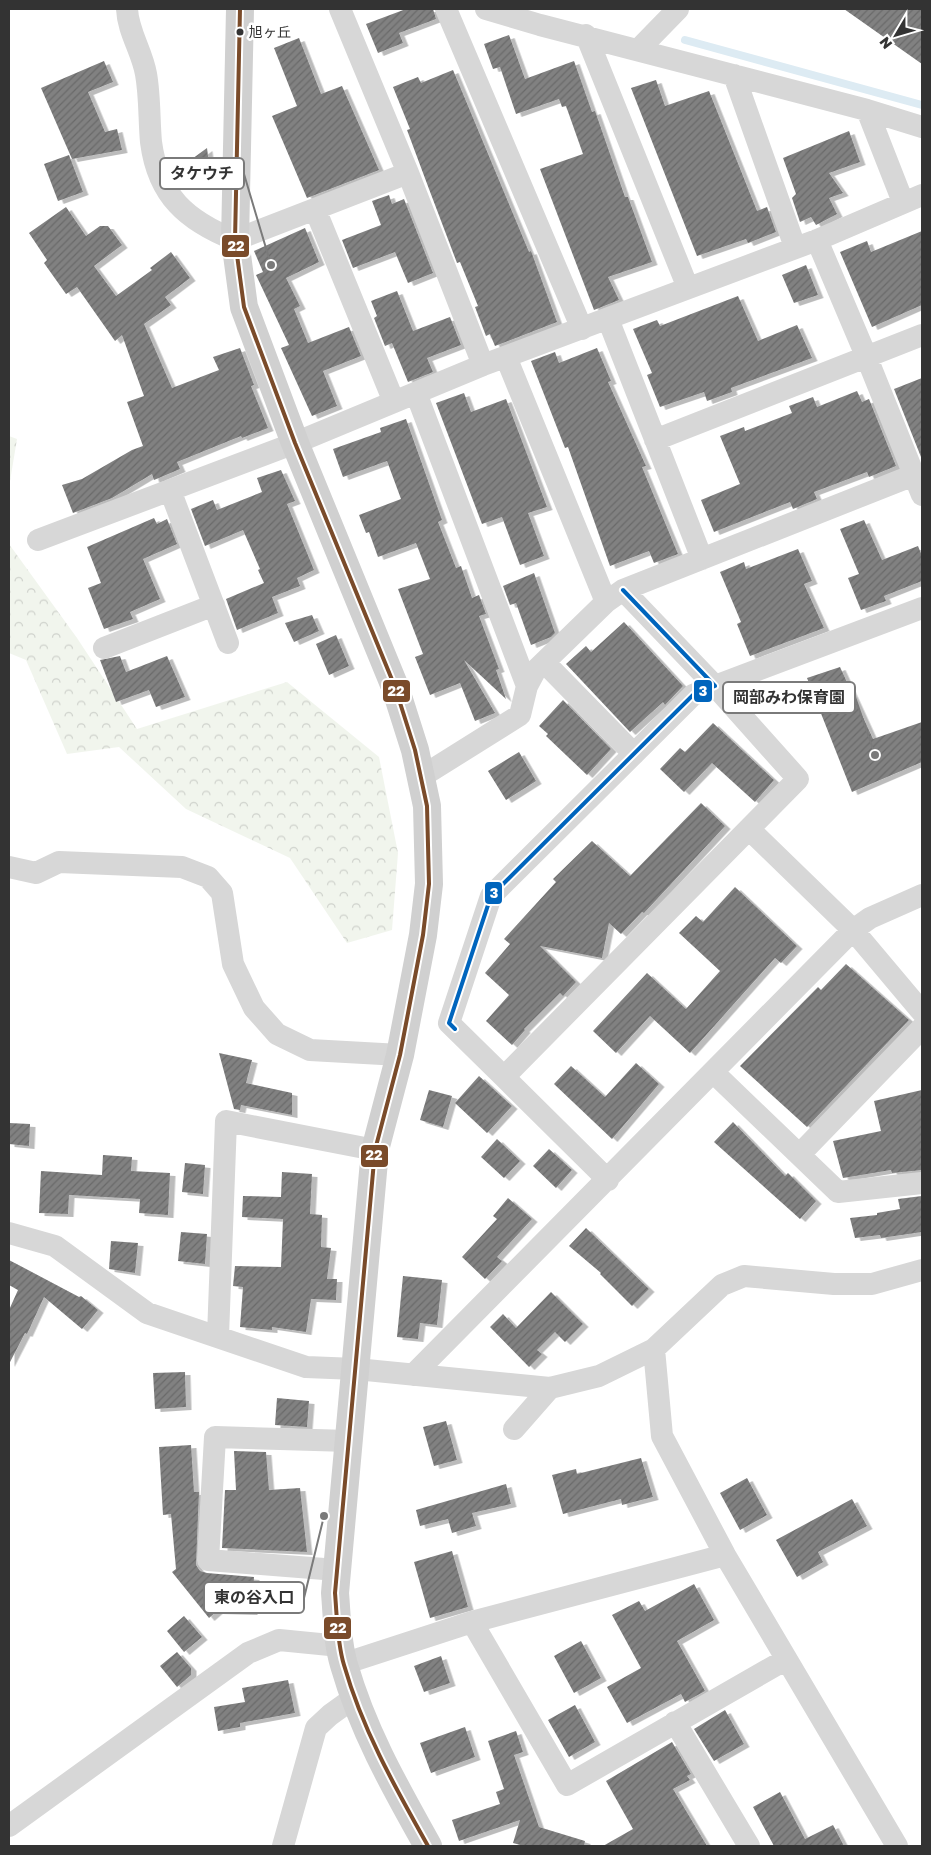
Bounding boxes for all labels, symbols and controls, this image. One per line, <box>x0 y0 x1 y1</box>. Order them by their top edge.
north arrow <box>871 10 921 60</box>
place label: 旭ヶ丘 <box>249 23 291 40</box>
marker: 旭ヶ丘 <box>235 27 245 37</box>
text: N <box>875 34 895 53</box>
callout: タケウチ <box>160 158 244 189</box>
text: タケウチ <box>170 163 234 183</box>
line badge: 22 <box>221 234 250 258</box>
text: 22 <box>227 237 245 254</box>
line badge: 22 <box>382 679 411 703</box>
line badge: 3 <box>693 679 713 703</box>
text: 22 <box>387 682 405 699</box>
text: 3 <box>699 682 707 699</box>
callout: 岡部みわ保育園 <box>723 682 855 713</box>
text: 岡部みわ保育園 <box>733 687 845 707</box>
line badge: 3 <box>484 881 503 905</box>
text: 3 <box>490 884 498 901</box>
line badge: 22 <box>360 1144 389 1168</box>
text: 22 <box>365 1146 383 1163</box>
callout: 東の谷入口 <box>204 1582 304 1613</box>
text: 東の谷入口 <box>214 1587 294 1607</box>
line badge: 22 <box>323 1616 352 1640</box>
text: 22 <box>329 1619 347 1636</box>

